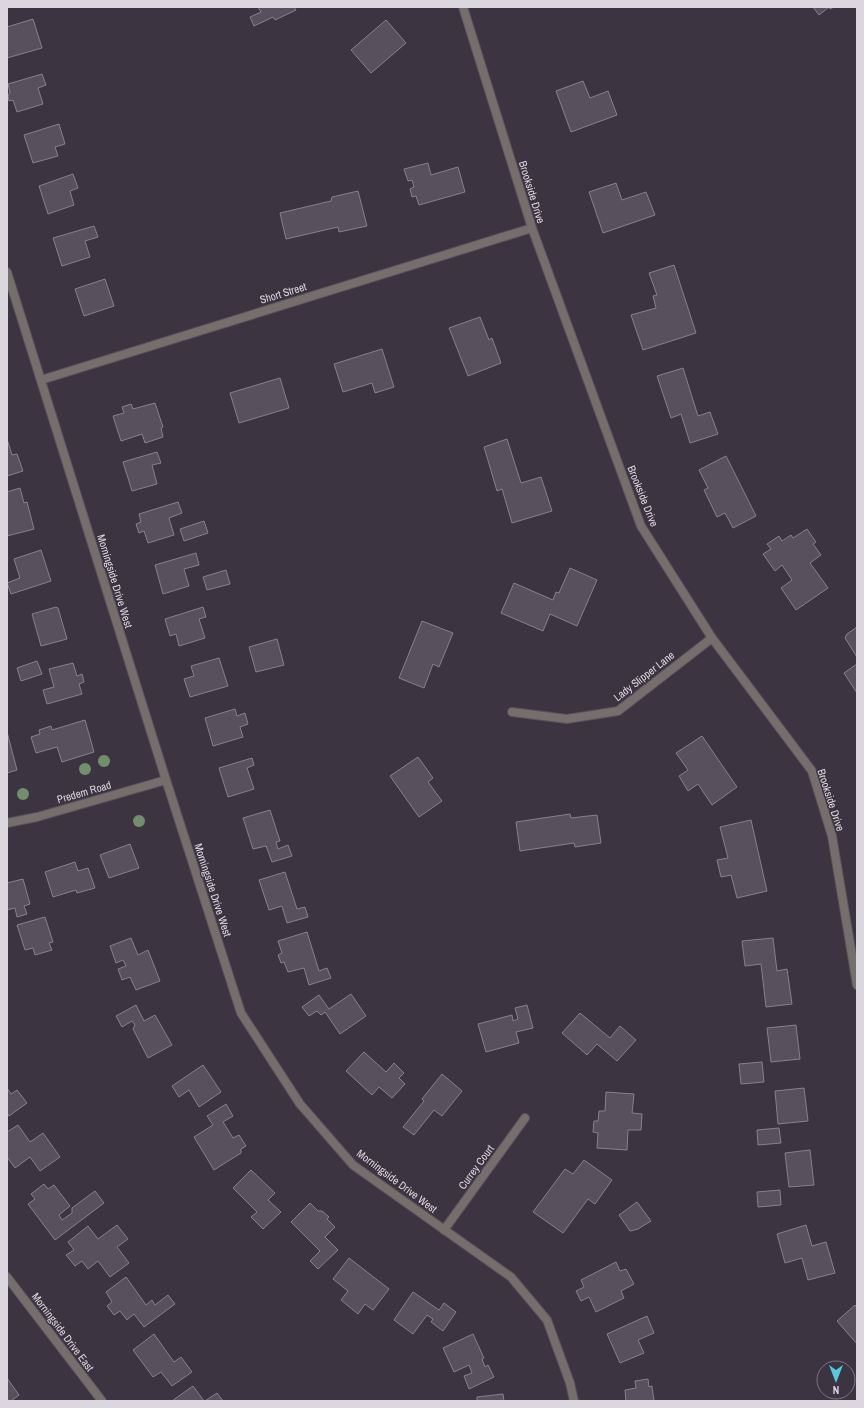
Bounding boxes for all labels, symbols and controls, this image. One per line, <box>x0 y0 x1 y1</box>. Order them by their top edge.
street label: Brookside Drive <box>516 159 548 225</box>
street label: Short Street <box>258 279 309 307</box>
street label: Brookside Drive <box>624 463 662 529</box>
street label: Morningside Drive West <box>94 533 136 630</box>
street label: Lady Slipper Lane <box>611 648 677 704</box>
street label: Brookside Drive <box>814 767 848 833</box>
street label: Predem Road <box>55 778 113 806</box>
street label: Morningside Drive West <box>191 842 235 939</box>
street label: Currey Court <box>455 1142 497 1192</box>
street label: Morningside Drive West <box>354 1146 440 1216</box>
street label: Morningside Drive East <box>29 1290 97 1374</box>
north arrow <box>816 1360 856 1400</box>
text: N <box>833 1383 839 1397</box>

